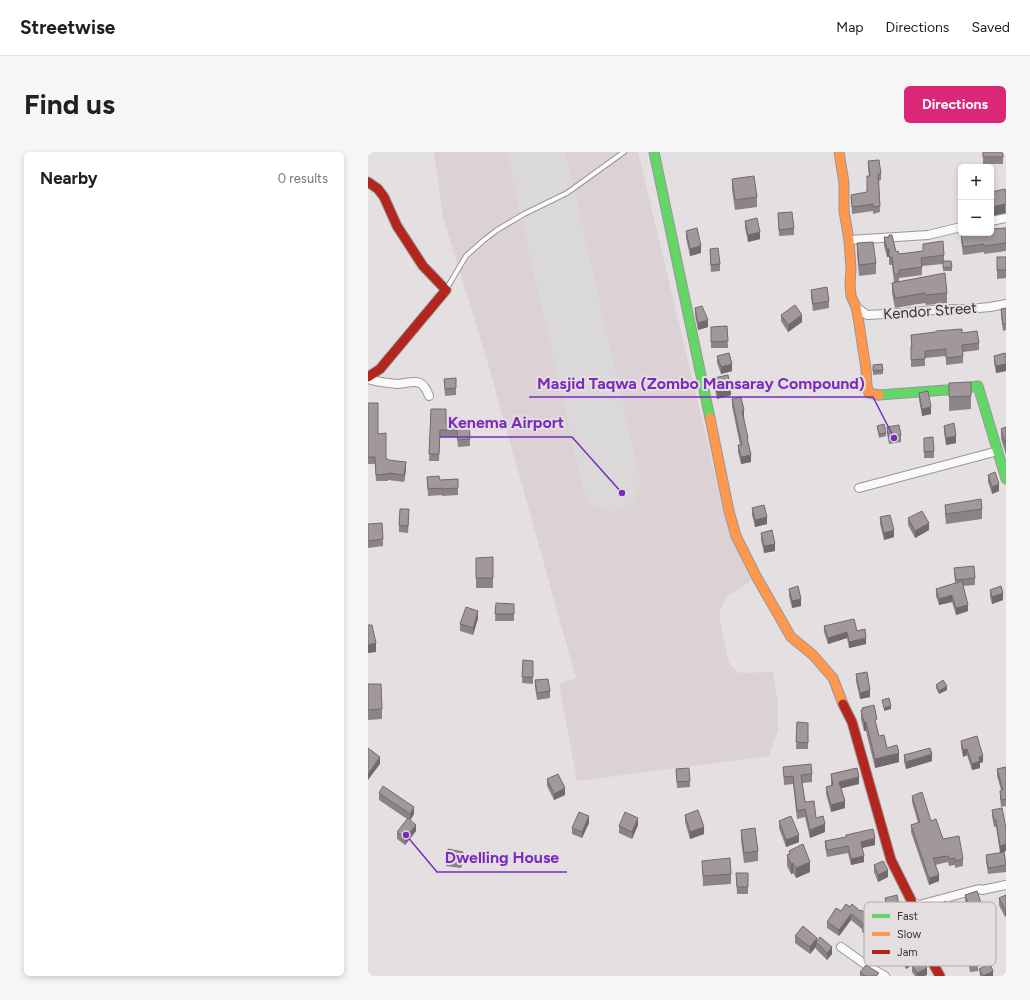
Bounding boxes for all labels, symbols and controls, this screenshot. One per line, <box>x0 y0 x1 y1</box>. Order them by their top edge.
text: Streetwise <box>20 16 115 39</box>
text: Map <box>836 19 864 36</box>
text: Directions <box>886 19 949 36</box>
text: Saved <box>971 19 1010 36</box>
button: Directions <box>904 86 1006 123</box>
text: Find us <box>24 87 115 121</box>
map controls <box>958 164 994 236</box>
button: + <box>958 164 994 200</box>
text: Nearby <box>40 168 98 188</box>
text: 0 results <box>278 171 328 186</box>
button: − <box>958 200 994 236</box>
street label: Kendor Street <box>883 299 978 323</box>
callout: Masjid Taqwa (Zombo Mansaray Compound) <box>529 369 873 397</box>
text: Masjid Taqwa (Zombo Mansaray Compound) <box>537 374 865 393</box>
callout: Kenema Airport <box>440 409 572 437</box>
text: Kenema Airport <box>448 413 564 432</box>
callout: Dwelling House <box>437 844 567 872</box>
text: Dwelling House <box>445 848 559 867</box>
legend <box>864 902 996 966</box>
text: Fast <box>897 910 918 923</box>
text: Slow <box>897 928 921 941</box>
text: Jam <box>897 946 918 959</box>

